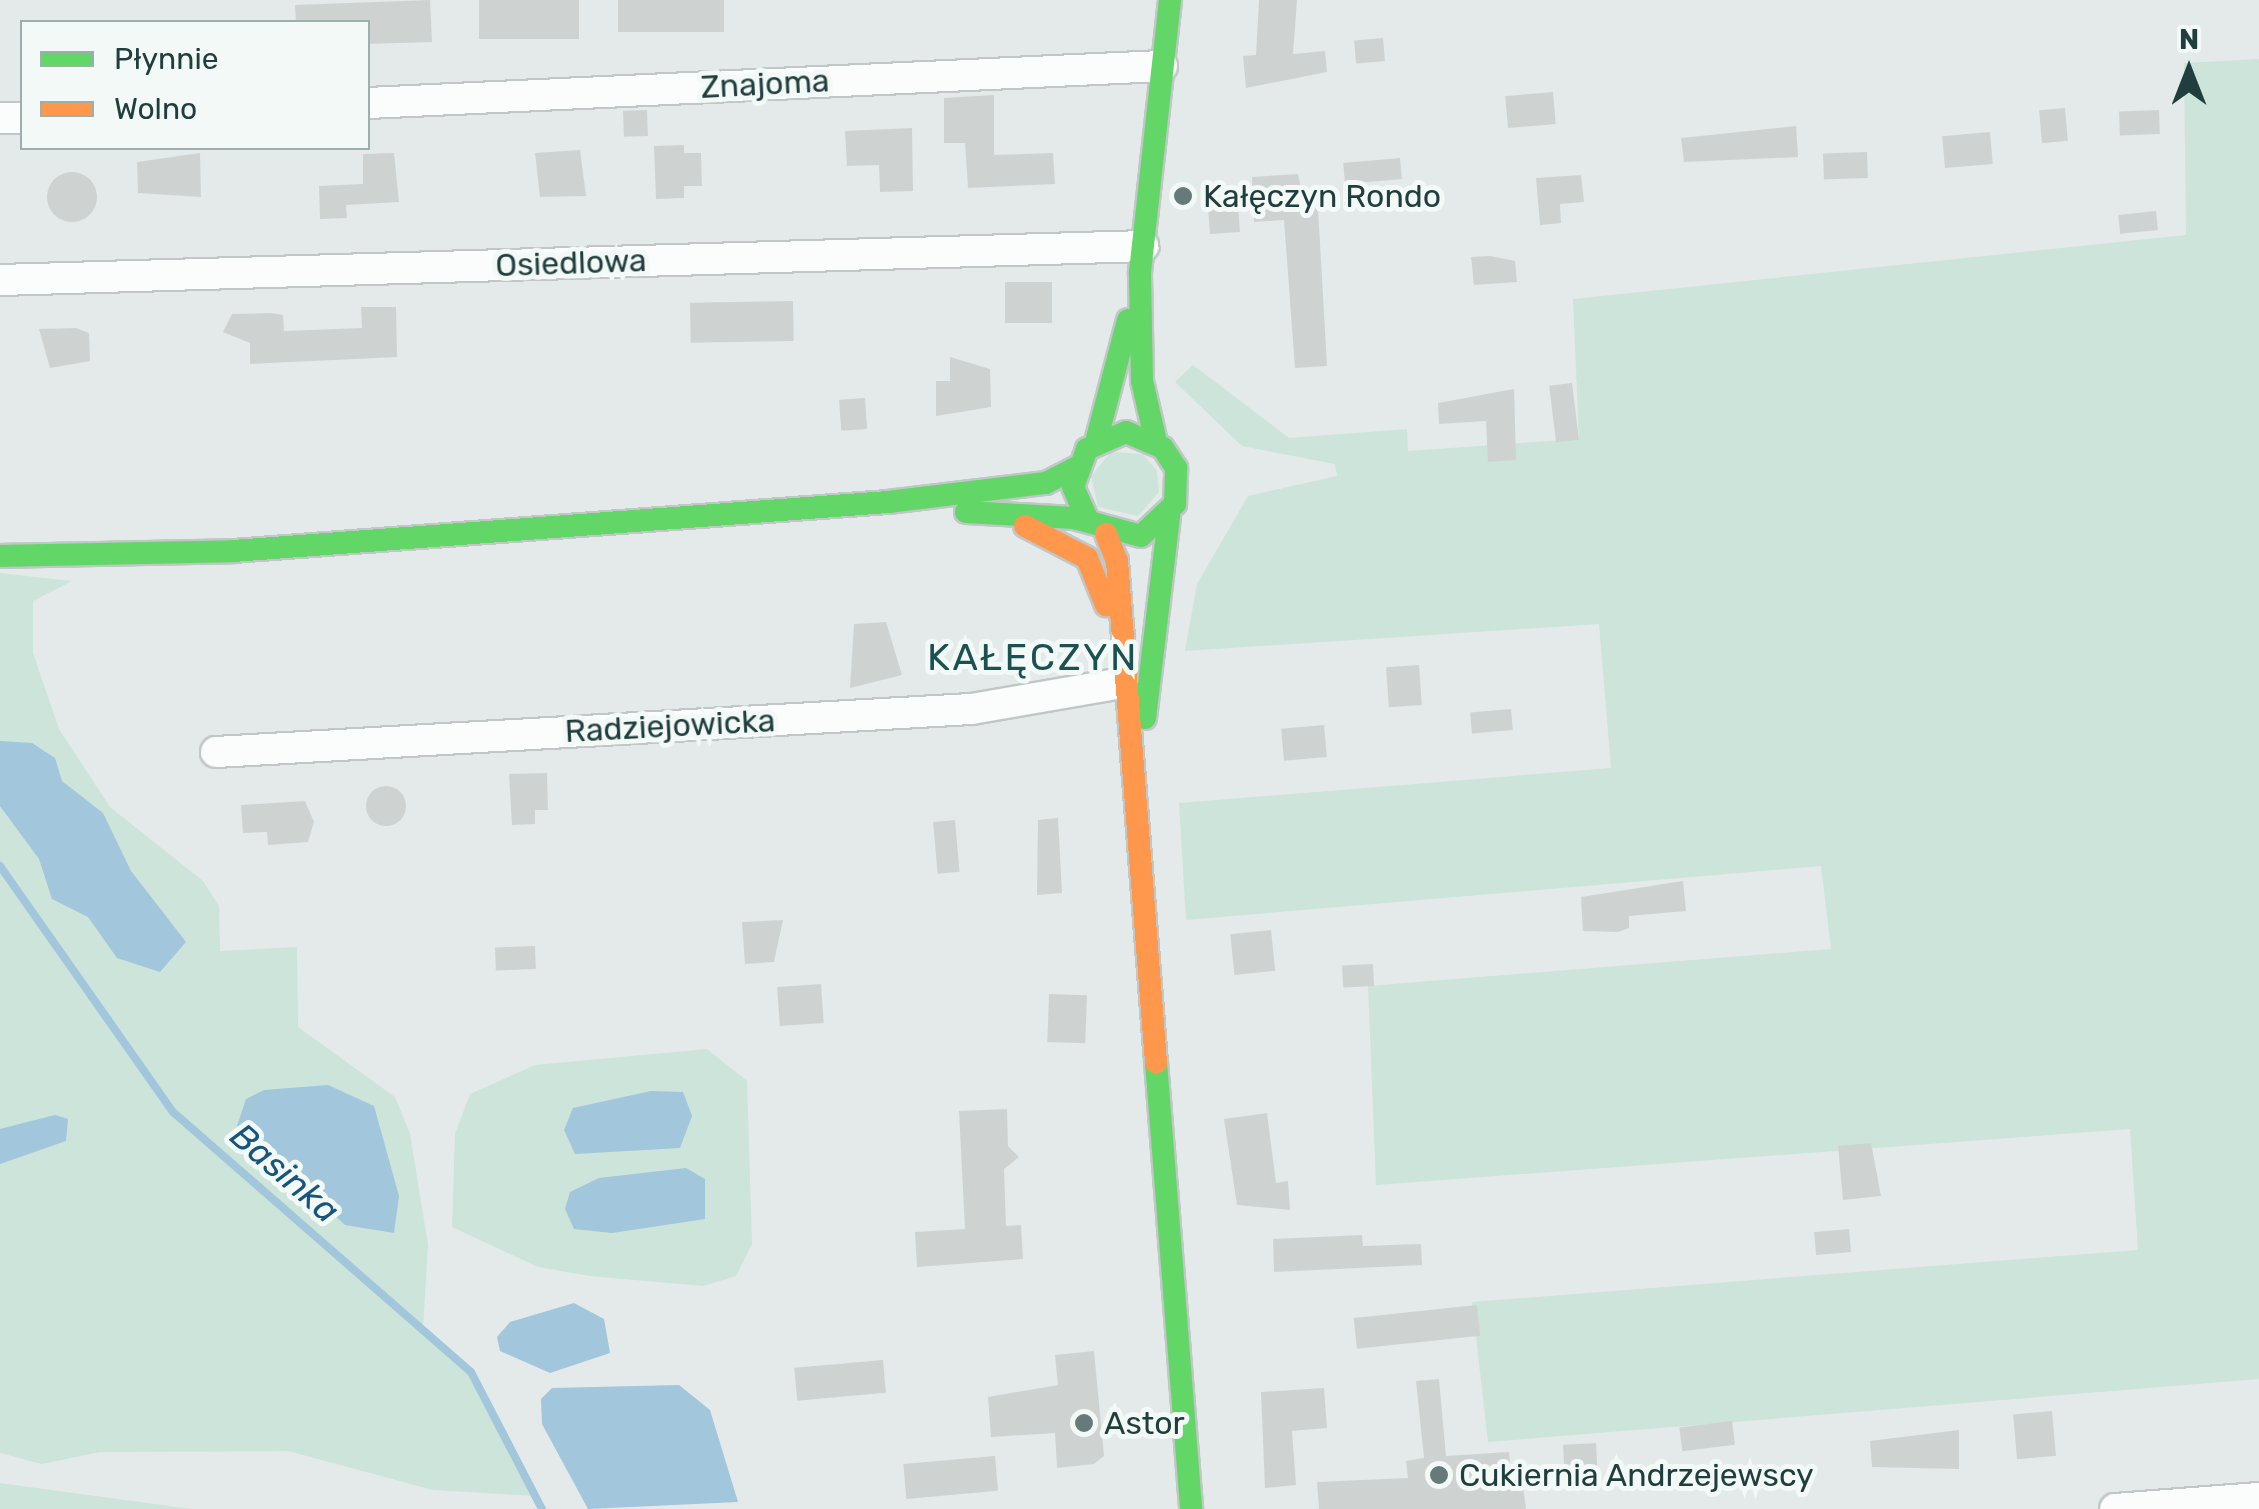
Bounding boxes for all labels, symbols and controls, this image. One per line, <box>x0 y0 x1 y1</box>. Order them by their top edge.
legend <box>20 20 370 150</box>
north arrow <box>2139 20 2239 120</box>
text: N <box>2179 23 2199 56</box>
text: Płynnie <box>114 41 219 77</box>
street label: Znajoma <box>700 61 830 107</box>
text: Wolno <box>114 91 197 127</box>
place label: Kałęczyn Rondo <box>1203 177 1441 215</box>
marker: Kałęczyn Rondo <box>1172 185 1194 207</box>
street label: Osiedlowa <box>495 241 647 285</box>
district label: KAŁĘCZYN <box>927 635 1139 681</box>
street label: Radziejowicka <box>564 701 776 751</box>
water label: Basinka <box>222 1114 348 1232</box>
place label: Astor <box>1104 1404 1185 1442</box>
marker: Astor <box>1073 1412 1095 1434</box>
place label: Cukiernia Andrzejewscy <box>1459 1456 1815 1494</box>
marker: Cukiernia Andrzejewscy <box>1428 1464 1450 1486</box>

